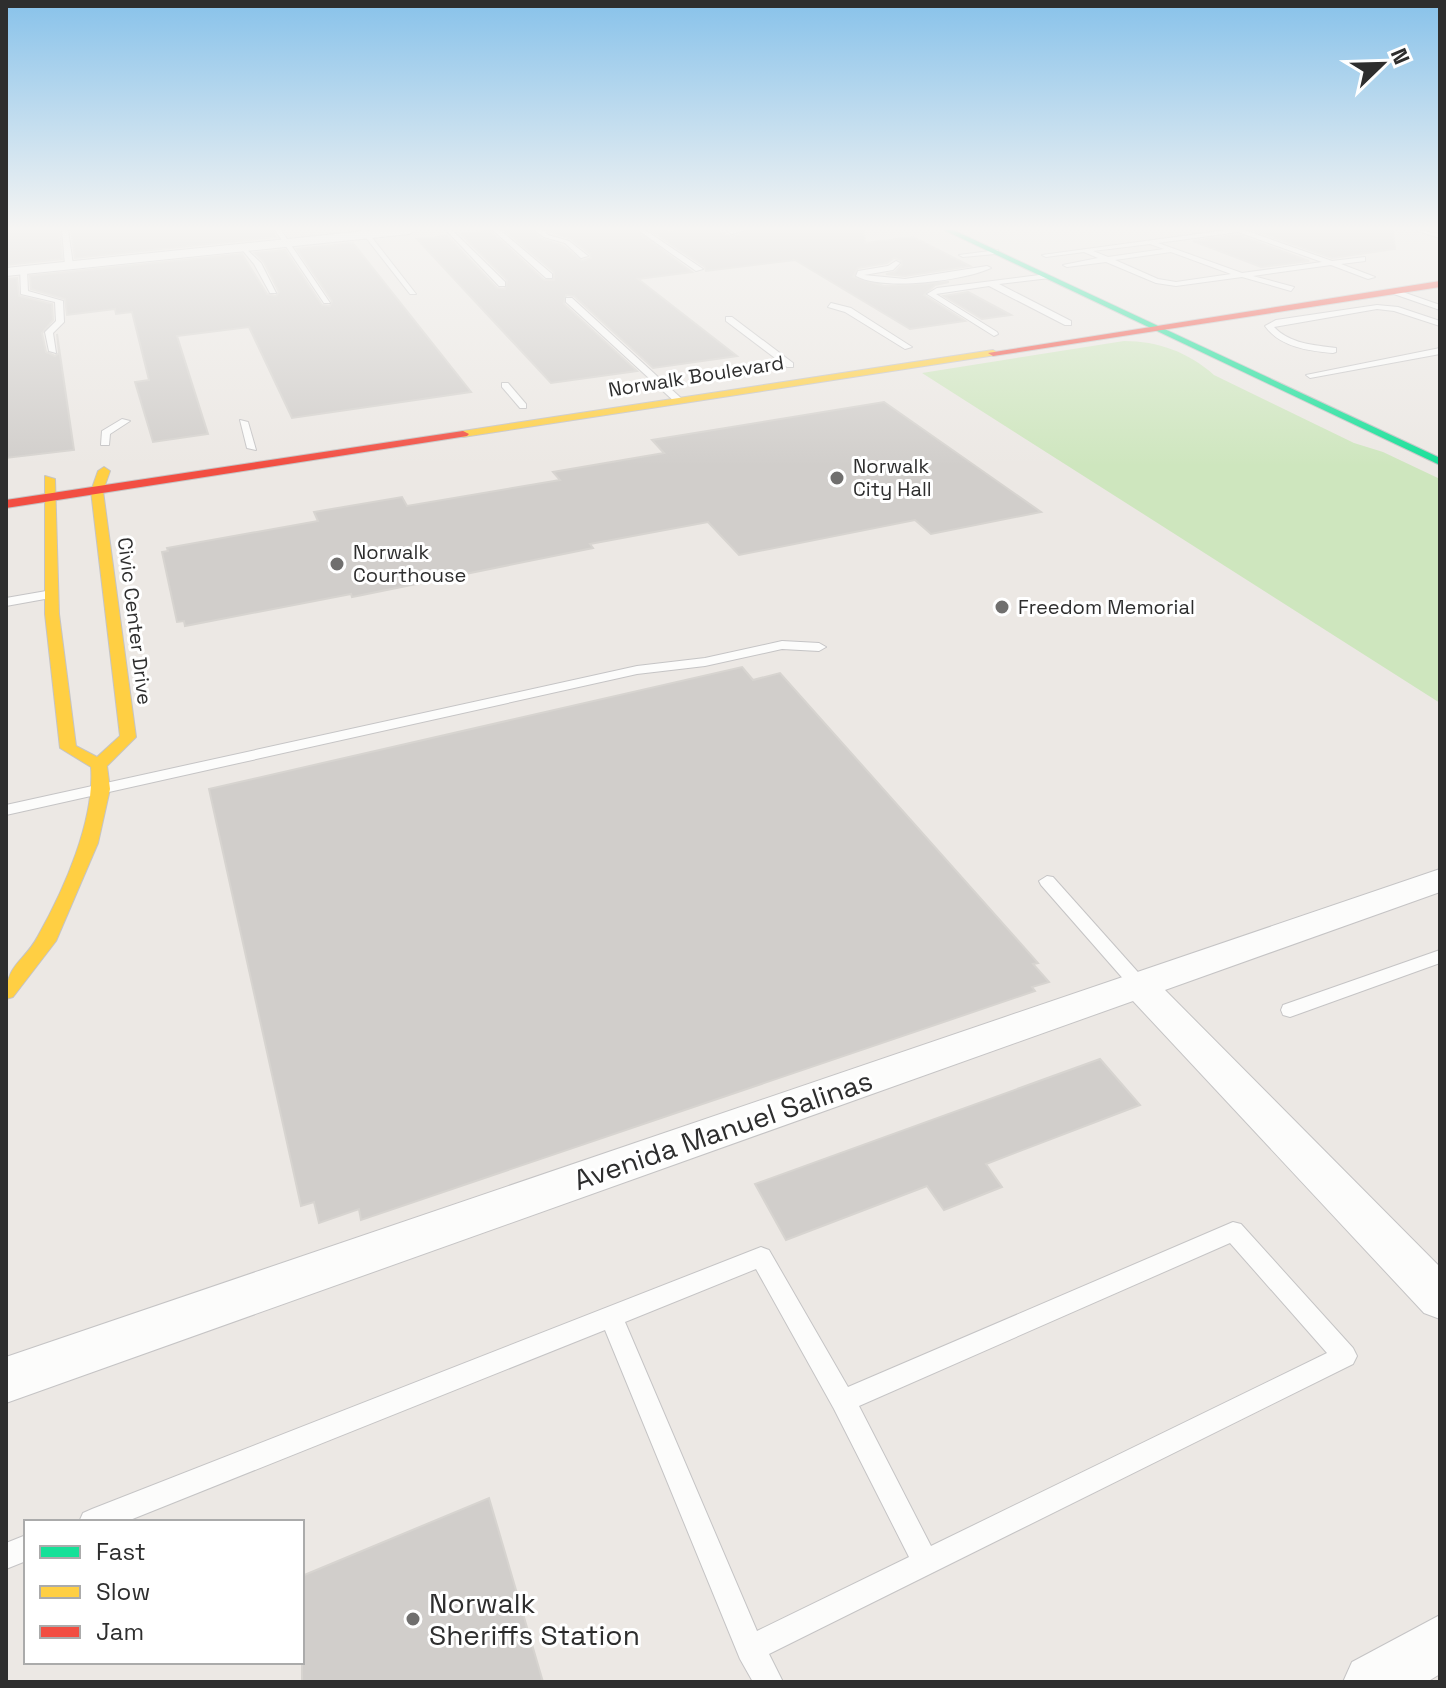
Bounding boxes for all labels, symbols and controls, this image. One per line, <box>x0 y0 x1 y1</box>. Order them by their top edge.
north arrow <box>1342 24 1422 104</box>
text: N <box>1385 44 1416 68</box>
street label: Norwalk Boulevard <box>606 349 786 403</box>
place label: Norwalk City Hall <box>853 453 932 502</box>
marker: Norwalk City Hall <box>828 469 846 487</box>
street label: Civic Center Drive <box>112 536 158 706</box>
place label: Norwalk Courthouse <box>353 539 466 588</box>
marker: Norwalk Courthouse <box>328 555 346 573</box>
place label: Freedom Memorial <box>1018 594 1195 620</box>
marker: Freedom Memorial <box>993 598 1011 616</box>
street label: Avenida Manuel Salinas <box>569 1062 877 1198</box>
legend <box>24 1520 304 1664</box>
text: Fast <box>96 1536 146 1567</box>
text: Slow <box>96 1576 150 1607</box>
place label: Norwalk Sheriffs Station <box>429 1585 640 1653</box>
marker: Norwalk Sheriffs Station <box>404 1610 422 1628</box>
text: Jam <box>96 1616 144 1647</box>

